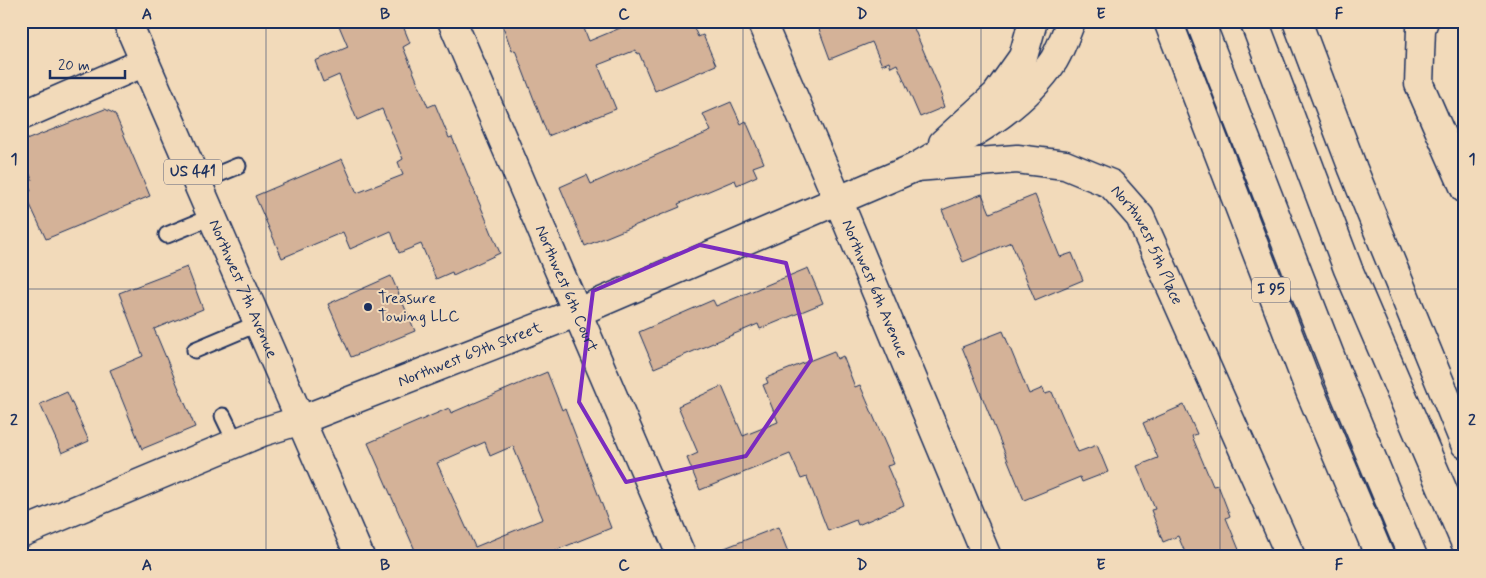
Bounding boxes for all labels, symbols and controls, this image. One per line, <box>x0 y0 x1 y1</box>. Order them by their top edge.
text: A <box>142 4 152 25</box>
text: B <box>380 4 390 25</box>
text: C <box>618 4 630 25</box>
text: D <box>856 4 868 25</box>
text: E <box>1096 4 1106 25</box>
text: F <box>1335 4 1344 25</box>
scale bar <box>50 48 125 80</box>
text: 20 m <box>58 56 90 76</box>
text: 1 <box>10 149 18 170</box>
text: 1 <box>1468 149 1476 170</box>
road number: US 441 <box>164 160 222 184</box>
street label: Northwest 5th Place <box>1106 180 1188 308</box>
street label: Northwest 7th Avenue <box>204 216 283 362</box>
street label: Northwest 6th Avenue <box>837 216 913 361</box>
street label: Northwest 6th Court <box>530 222 603 355</box>
road number: I 95 <box>1252 278 1290 302</box>
place label: Treasure Towing LLC <box>378 288 460 327</box>
marker: Treasure Towing LLC <box>362 301 374 313</box>
street label: Northwest 69th Street <box>395 316 545 392</box>
text: 2 <box>10 410 18 431</box>
text: 2 <box>1468 410 1476 431</box>
text: A <box>142 555 152 576</box>
text: B <box>380 555 390 576</box>
text: C <box>618 555 630 576</box>
text: D <box>856 555 868 576</box>
text: E <box>1096 555 1106 576</box>
text: F <box>1335 555 1344 576</box>

